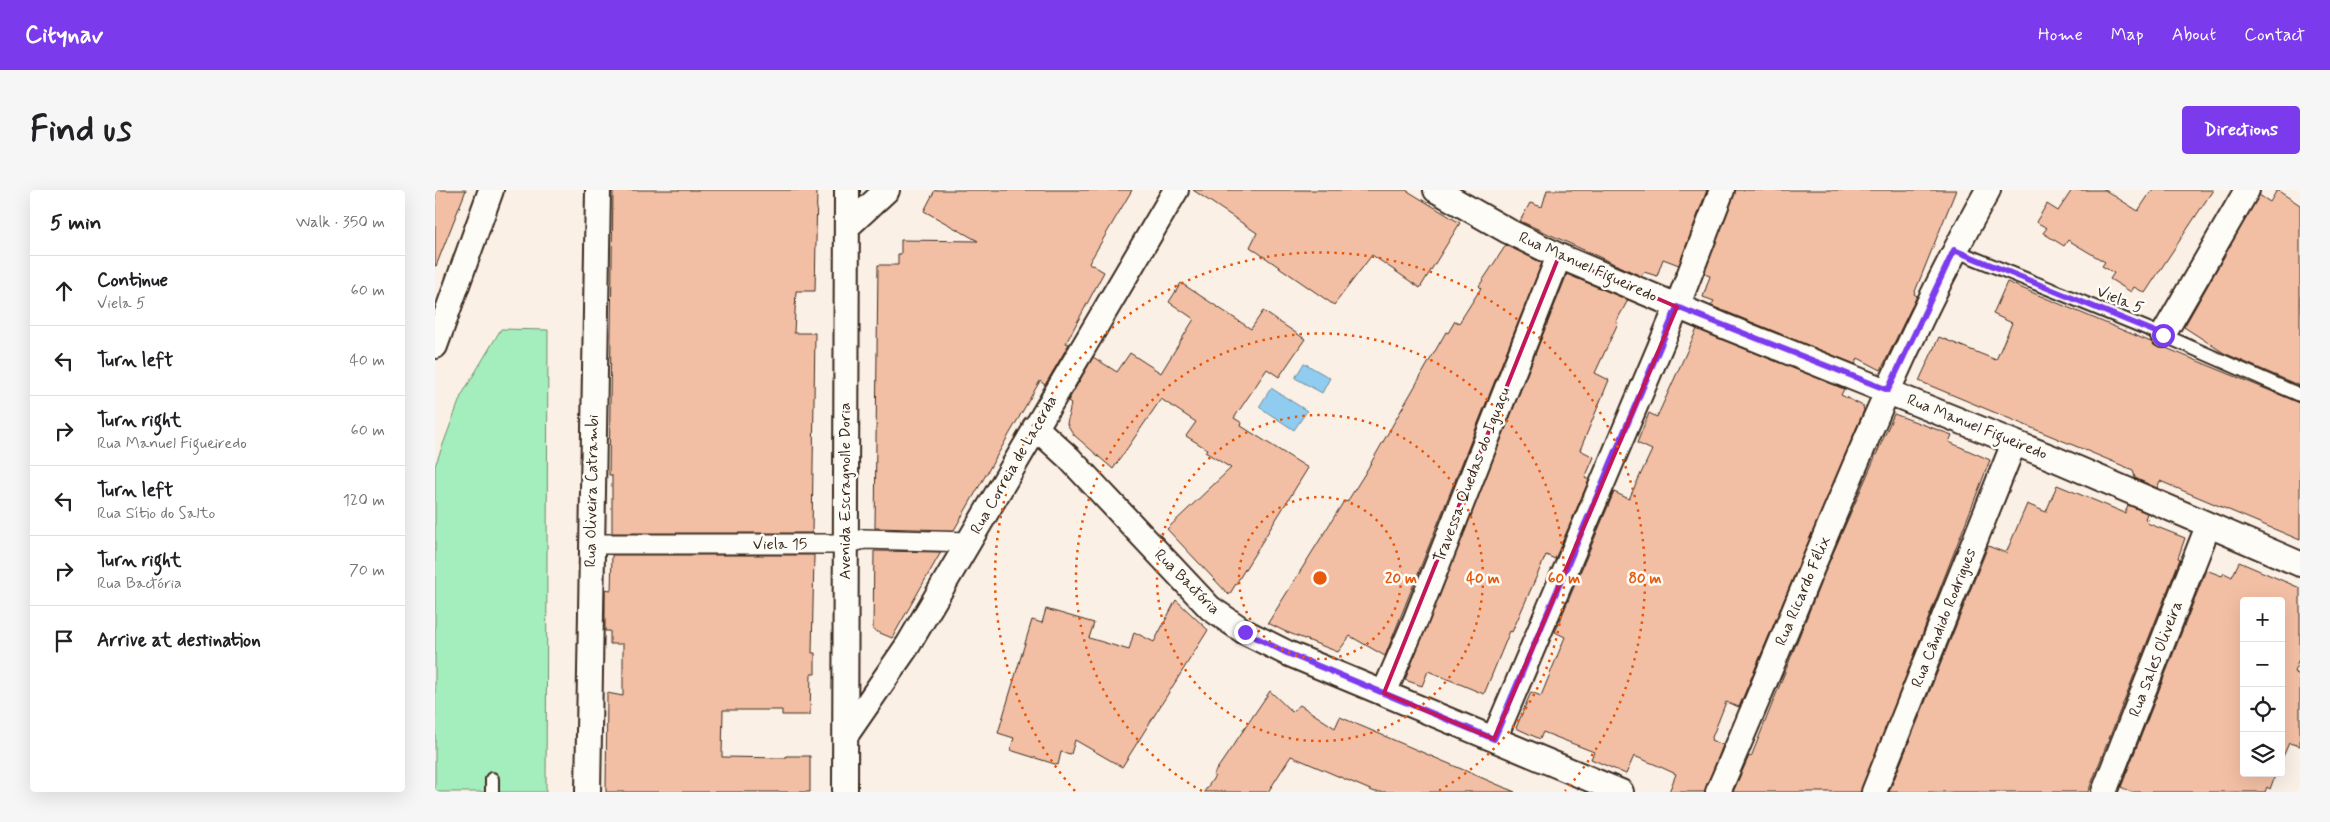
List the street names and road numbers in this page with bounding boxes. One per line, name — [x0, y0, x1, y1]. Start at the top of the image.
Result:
street label: Rua Manuel Figueiredo — [1515, 227, 1661, 308]
street label: Viela 5 — [2094, 281, 2146, 319]
street label: Travessa Quedas do Iguaçu — [1429, 384, 1515, 566]
street label: Rua Manuel Figueiredo — [1903, 389, 2050, 466]
street label: Rua Correia de Lacerda — [966, 392, 1062, 538]
street label: Avenida Escragnolle Doria — [835, 402, 856, 580]
street label: Rua Oliveira Catrambi — [580, 414, 604, 568]
street label: Rua Ricardo Félix — [1770, 533, 1836, 649]
street label: Viela 15 — [753, 534, 807, 555]
street label: Rua Bactória — [1150, 545, 1225, 620]
street label: Rua Cândido Rodrigues — [1906, 545, 1982, 691]
street label: Rua Sales Oliveira — [2124, 598, 2188, 720]

